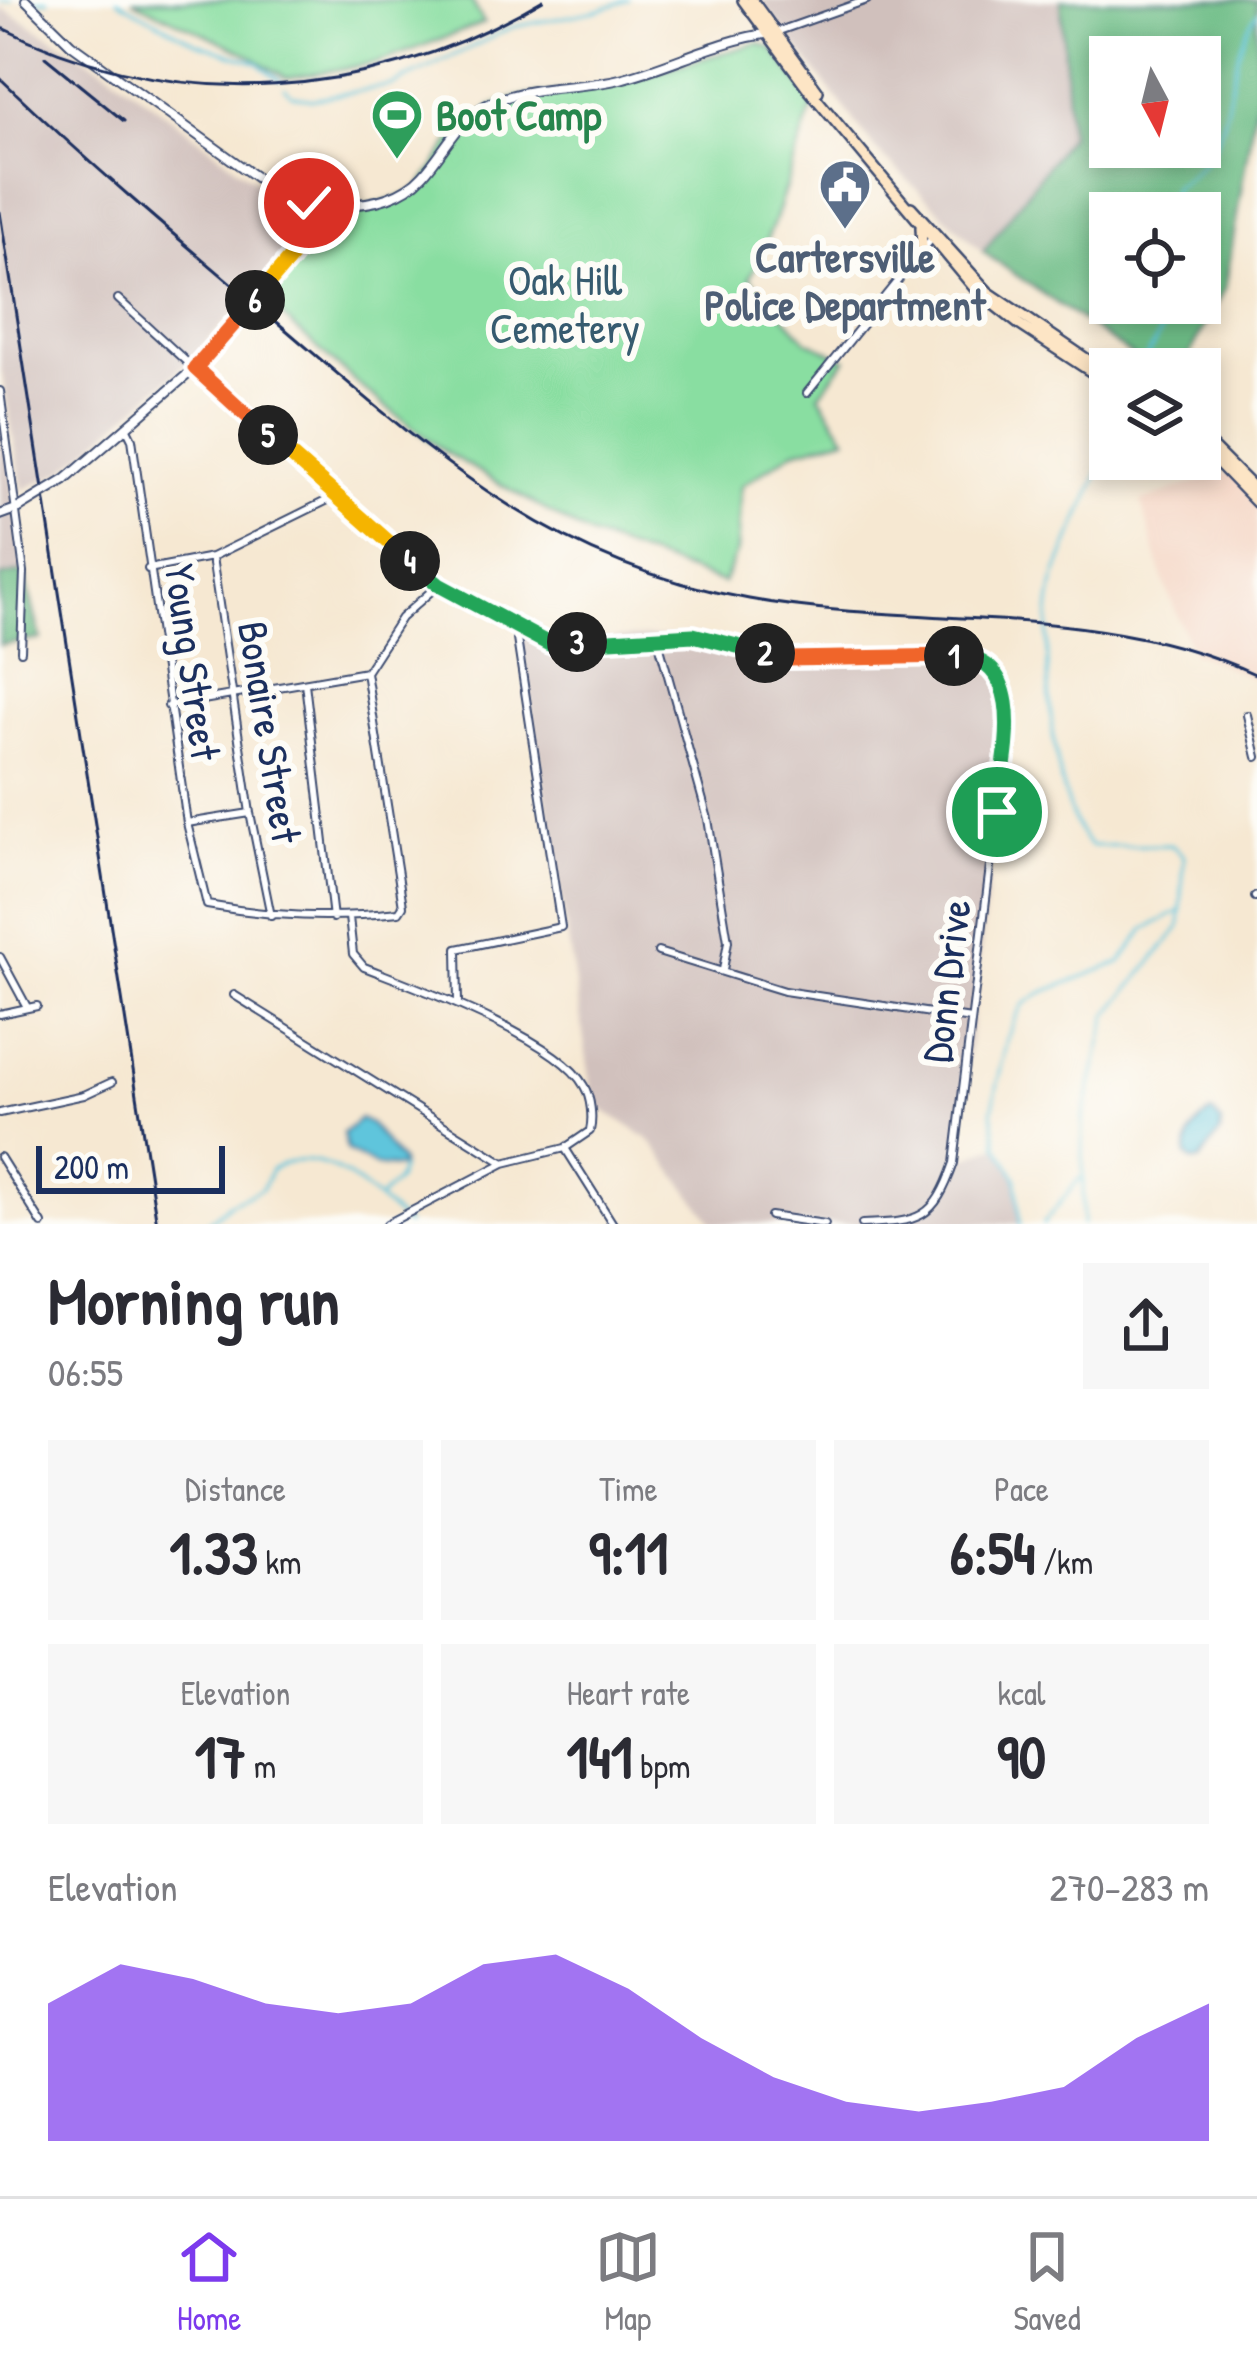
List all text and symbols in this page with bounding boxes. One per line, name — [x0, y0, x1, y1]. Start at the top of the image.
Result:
north arrow — [1089, 36, 1221, 168]
map controls — [1089, 36, 1221, 480]
place label: Boot Camp — [436, 86, 602, 144]
sports icon: Boot Camp — [369, 87, 425, 161]
pin — [258, 152, 360, 254]
public building icon: Cartersville Police Department — [817, 157, 873, 231]
icon: check — [276, 170, 342, 236]
button: locate — [1089, 192, 1221, 324]
place label: Cartersville Police Department — [705, 228, 987, 334]
park label: Oak Hill Cemetery — [490, 251, 640, 356]
pin: 6 — [225, 270, 285, 330]
text: 6 — [248, 278, 262, 322]
button: layers — [1089, 348, 1221, 480]
pin: 5 — [238, 405, 298, 465]
text: 5 — [261, 413, 275, 457]
pin: 4 — [380, 531, 440, 591]
text: 4 — [404, 539, 416, 583]
street label: Young Street — [152, 560, 236, 764]
pin: 3 — [547, 612, 607, 672]
street label: Bonaire Street — [225, 617, 316, 847]
text: 3 — [570, 620, 584, 664]
pin: 2 — [735, 623, 795, 683]
pin: 1 — [924, 626, 984, 686]
text: 2 — [757, 631, 773, 675]
text: 1 — [948, 634, 960, 678]
pin — [946, 761, 1048, 863]
icon: arrive — [964, 779, 1030, 845]
street label: Donn Drive — [907, 896, 984, 1066]
scale bar — [36, 1140, 225, 1193]
text: 200 m — [54, 1145, 129, 1189]
text: Morning run — [48, 1255, 340, 1345]
button: share — [1083, 1263, 1209, 1389]
text: 06:55 — [48, 1345, 123, 1398]
text: Distance — [185, 1467, 286, 1511]
text: Time — [599, 1467, 658, 1511]
text: Pace — [994, 1467, 1049, 1511]
text: 1.33 — [169, 1511, 258, 1593]
text: 9:11 — [589, 1511, 668, 1593]
text: 6:54 — [950, 1511, 1036, 1593]
text: km — [258, 1540, 302, 1584]
text: /km — [1036, 1540, 1093, 1584]
text: Elevation — [181, 1671, 290, 1715]
text: Heart rate — [567, 1671, 690, 1715]
text: kcal — [997, 1671, 1046, 1715]
text: 17 — [195, 1715, 246, 1797]
text: 141 — [567, 1715, 633, 1797]
text: 90 — [997, 1715, 1046, 1797]
text: m — [246, 1744, 276, 1788]
text: bpm — [633, 1744, 690, 1788]
text: Elevation — [48, 1860, 178, 1913]
text: 270–283 m — [1049, 1860, 1209, 1913]
tab: Home — [176, 2224, 242, 2340]
tab: Map — [595, 2224, 661, 2340]
tab: Saved — [1013, 2224, 1081, 2340]

